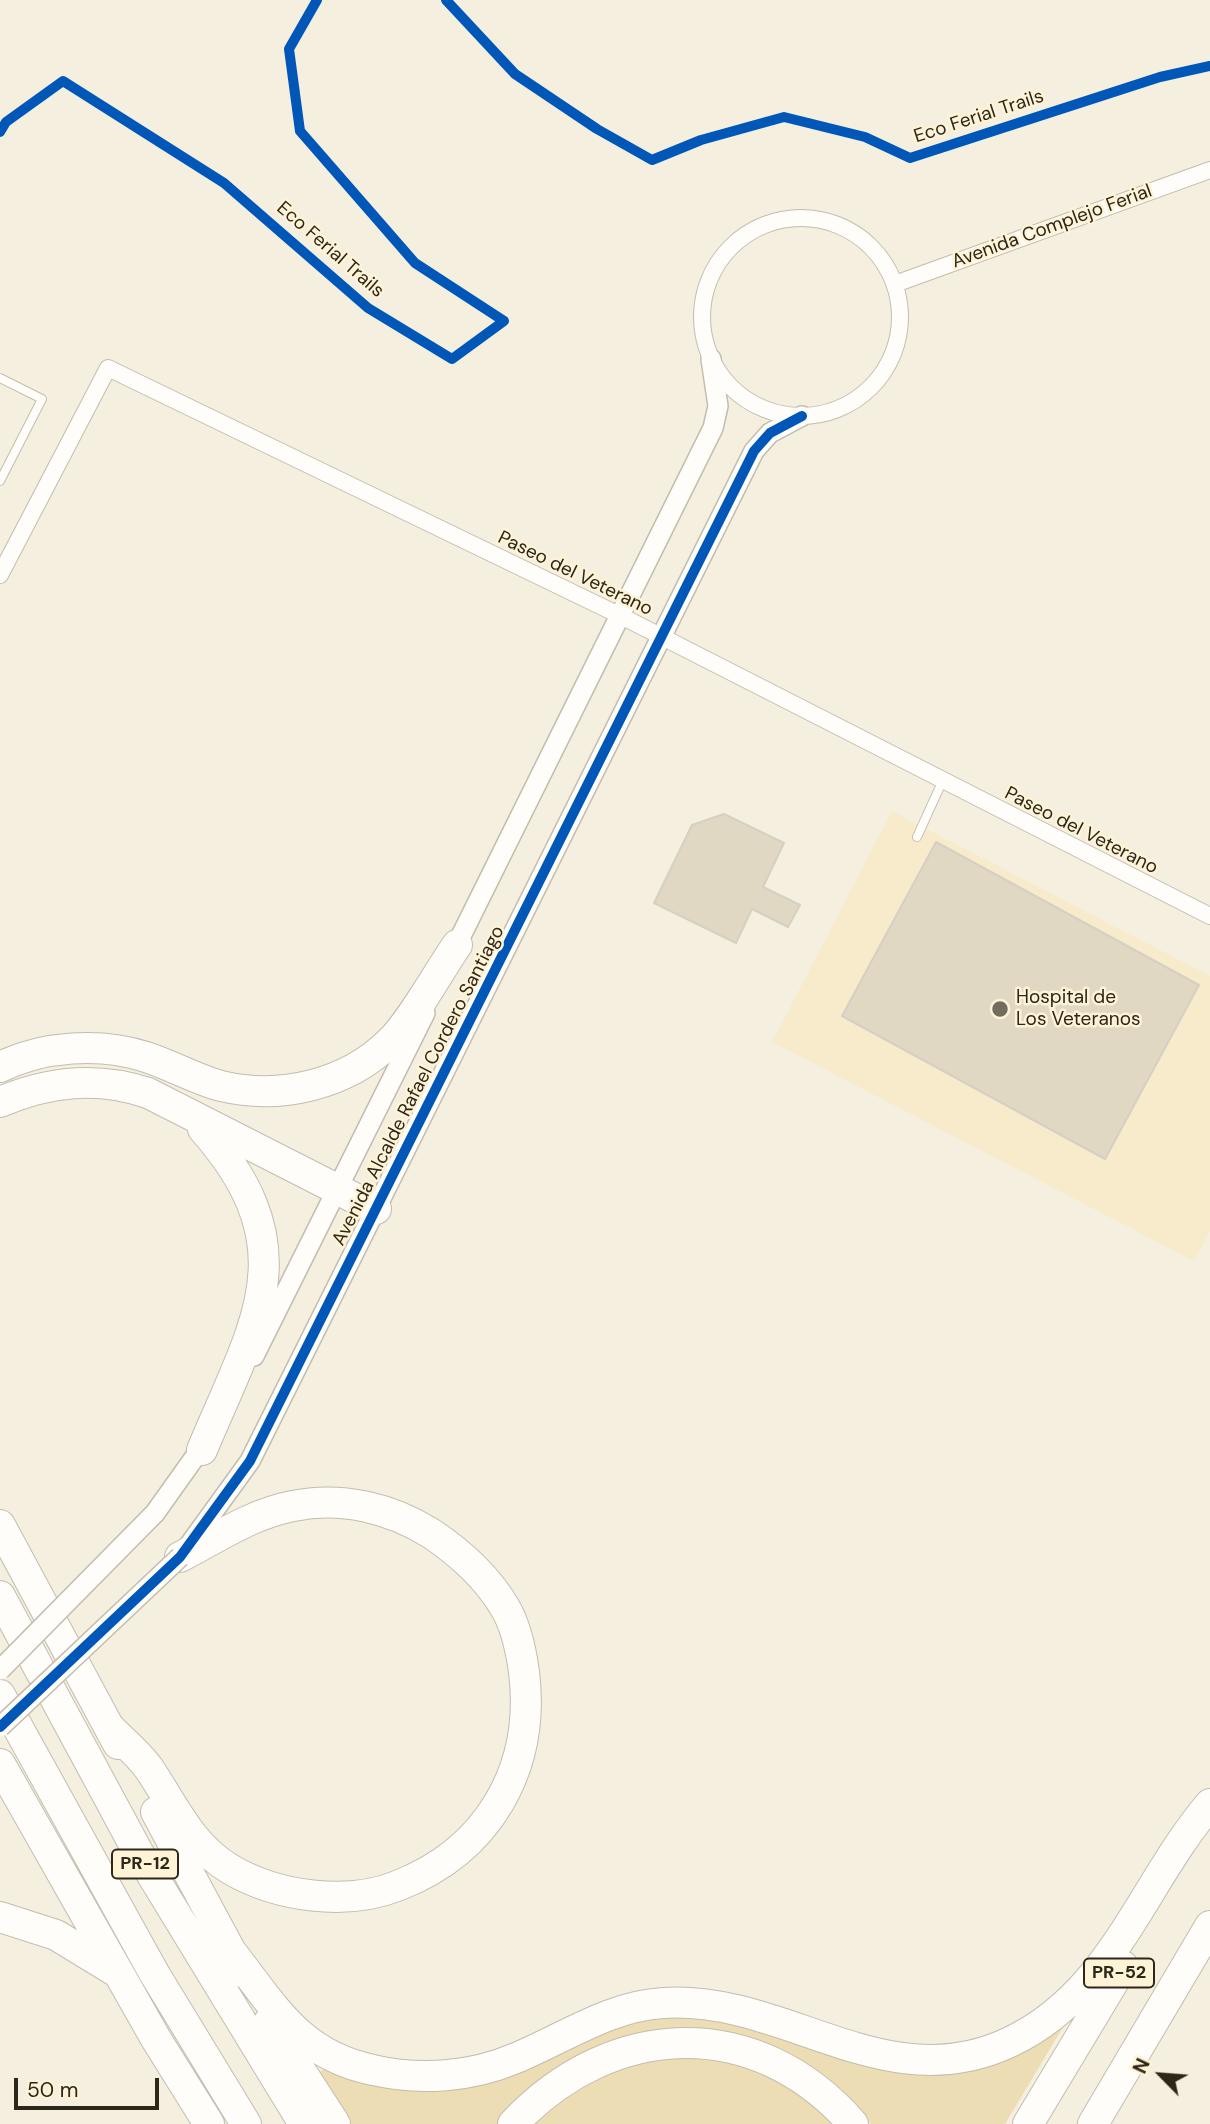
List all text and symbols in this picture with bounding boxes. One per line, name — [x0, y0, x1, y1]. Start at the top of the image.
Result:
street label: Eco Ferial Trails — [911, 85, 1047, 149]
street label: Avenida Complejo Ferial — [949, 180, 1155, 274]
street label: Eco Ferial Trails — [272, 197, 388, 303]
street label: Paseo del Veterano — [494, 527, 656, 621]
street label: Paseo del Veterano — [1001, 782, 1161, 880]
street label: Avenida Alcalde Rafael Cordero Santiago — [328, 922, 510, 1250]
place label: Hospital de Los Veteranos — [1016, 987, 1140, 1031]
marker: Hospital de Los Veteranos — [990, 999, 1010, 1019]
road number: PR-12 — [112, 1850, 178, 1878]
road number: PR-52 — [1084, 1958, 1154, 1987]
north arrow — [1126, 2040, 1196, 2110]
text: N — [1127, 2054, 1156, 2077]
scale bar — [18, 2064, 163, 2108]
text: 50 m — [27, 2076, 78, 2104]

